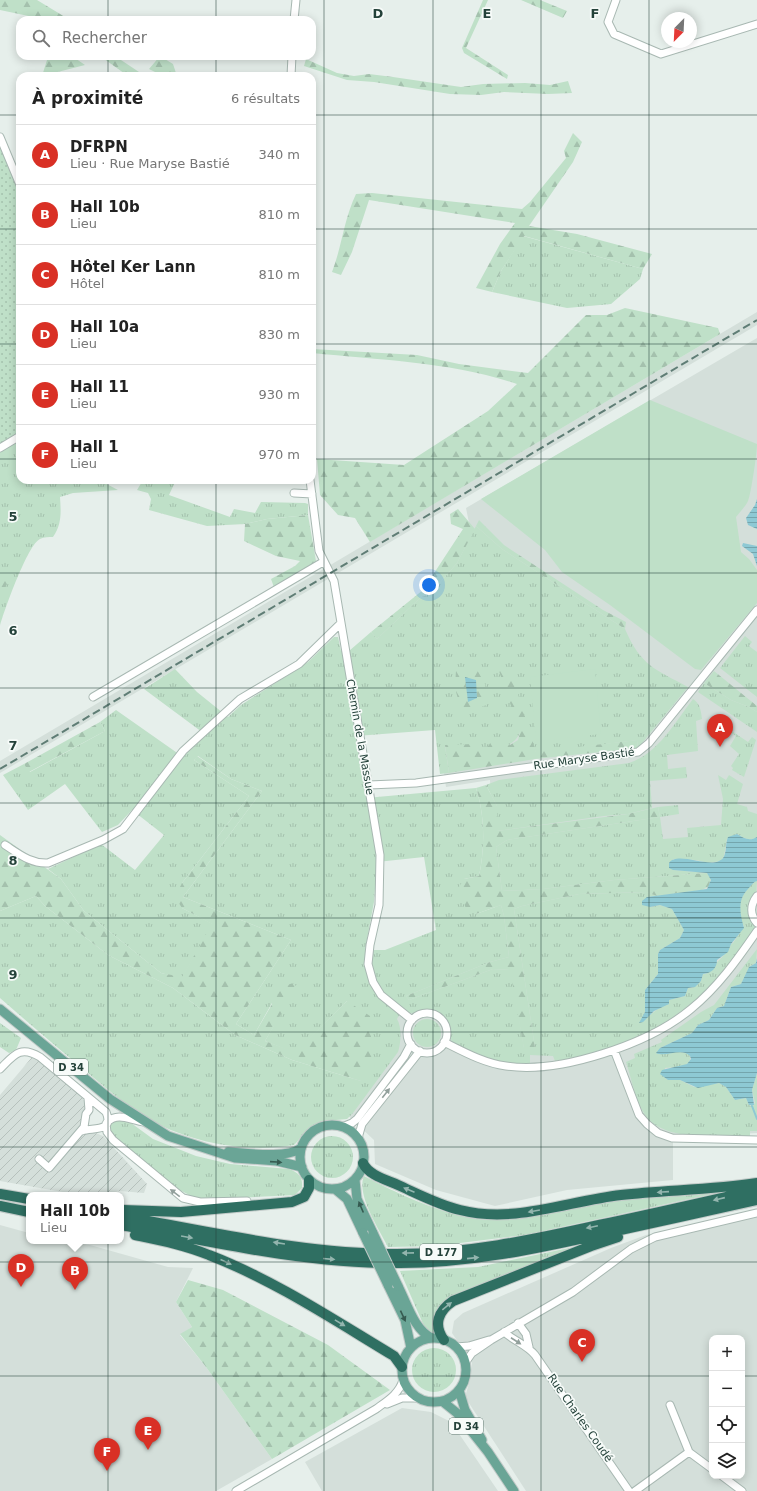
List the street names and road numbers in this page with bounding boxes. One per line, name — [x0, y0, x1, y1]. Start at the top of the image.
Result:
street label: Chemin de la Massue — [343, 678, 377, 796]
street label: Rue Maryse Bastié — [533, 745, 636, 773]
road number: D 34 — [54, 1059, 88, 1075]
road number: D 177 — [420, 1244, 462, 1260]
street label: Rue Charles Coudé — [545, 1371, 615, 1465]
road number: D 34 — [449, 1418, 483, 1434]

